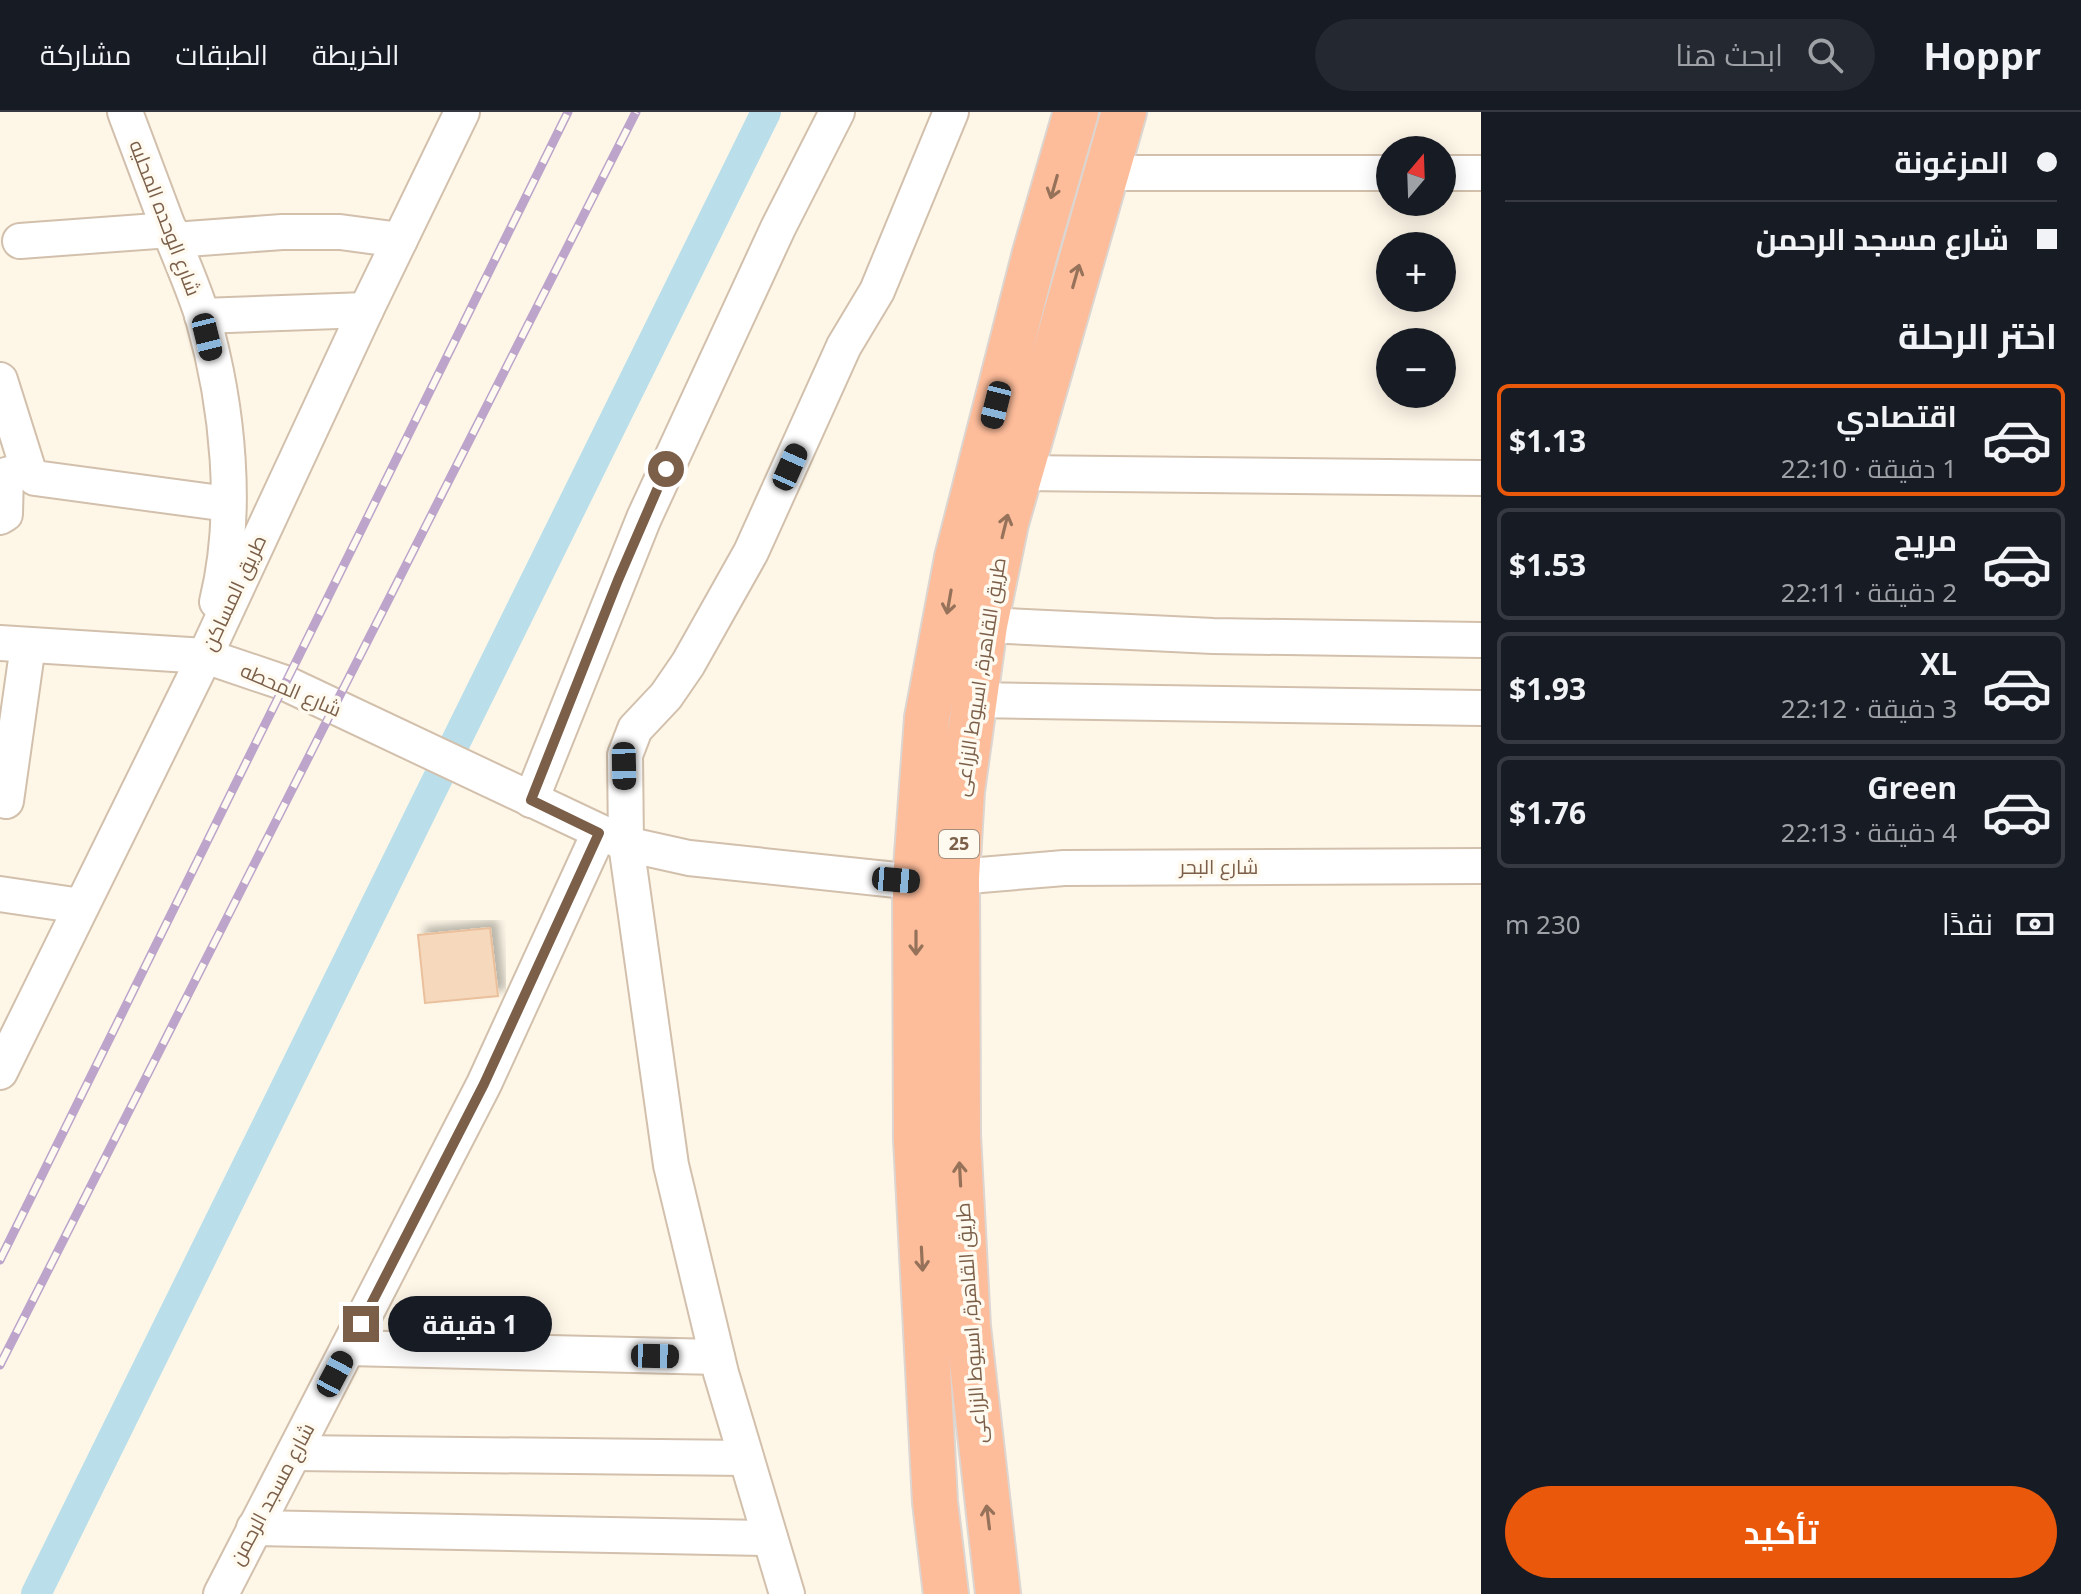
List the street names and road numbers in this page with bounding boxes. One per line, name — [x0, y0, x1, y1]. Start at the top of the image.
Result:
street label: شارع الوحده المحليه — [122, 136, 208, 300]
street label: طريق المساكن — [195, 530, 272, 655]
street label: طريق القاهرة, اسيوط الزراعى — [947, 556, 1012, 798]
street label: شارع المحطه — [236, 656, 346, 724]
road number: 25 — [939, 830, 979, 858]
street label: شارع البحر — [1179, 853, 1258, 881]
street label: طريق القاهرة, اسيوط الزراعى — [949, 1202, 992, 1444]
street label: شارع مسجد الرحمن — [223, 1418, 321, 1570]

